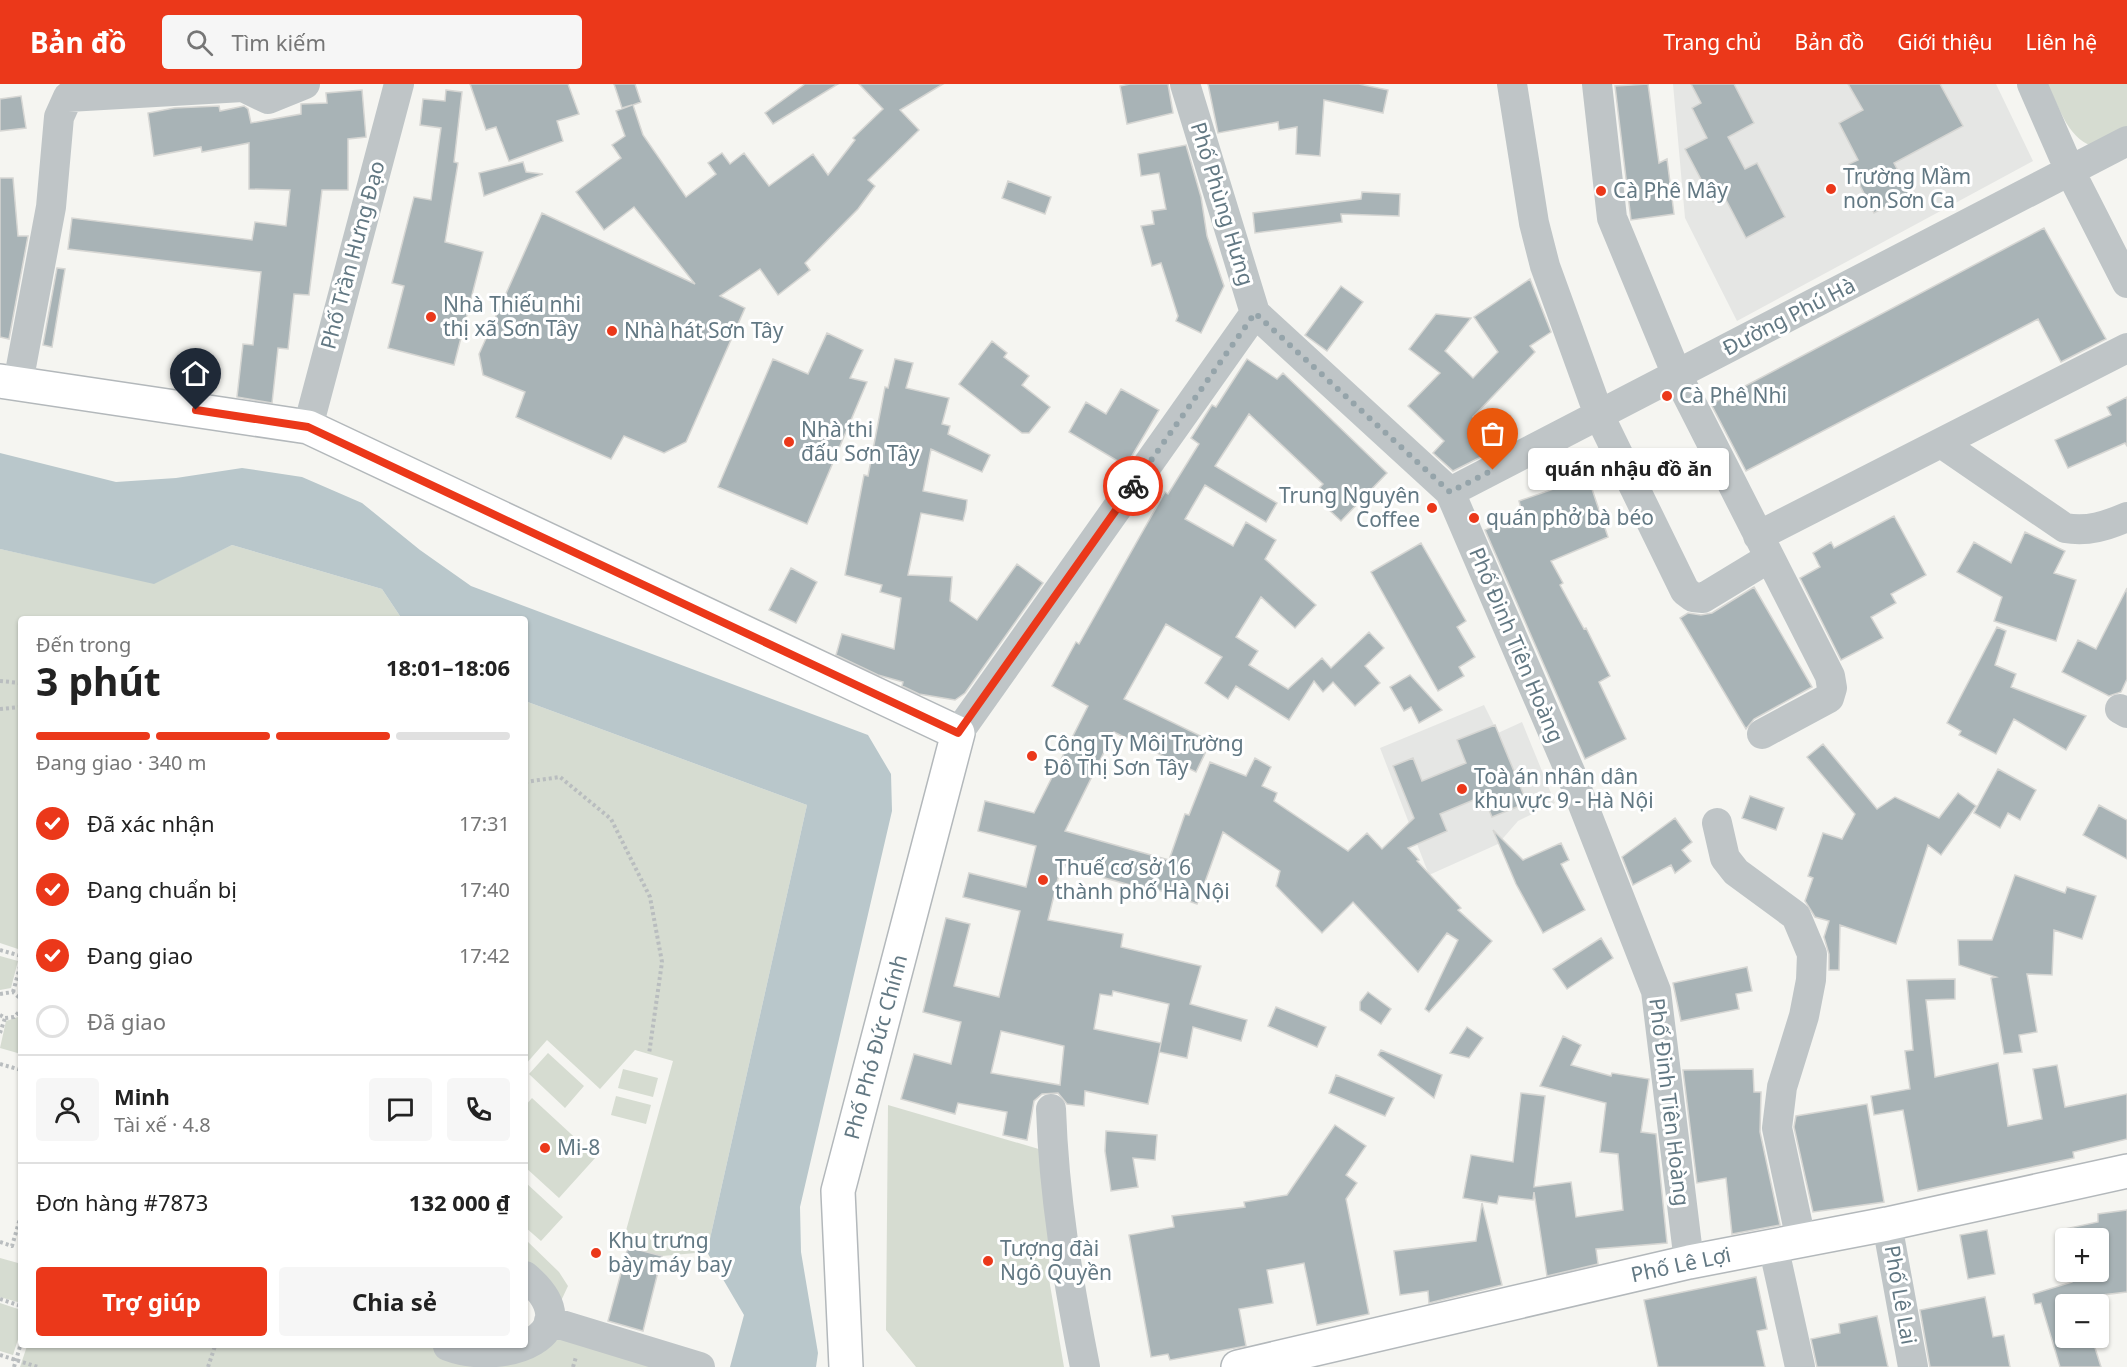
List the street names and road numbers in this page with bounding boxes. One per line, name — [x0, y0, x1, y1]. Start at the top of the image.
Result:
street label: Phố Phùng Hưng — [1185, 119, 1261, 289]
street label: Phố Trần Hưng Đạo — [313, 157, 391, 352]
street label: Đường Phú Hà — [1717, 271, 1860, 362]
street label: Phố Đinh Tiên Hoàng — [1463, 543, 1571, 746]
street label: Phố Phó Đức Chính — [837, 951, 913, 1142]
street label: Phố Đinh Tiên Hoàng — [1643, 996, 1697, 1207]
street label: Phố Lê Lợi — [1628, 1240, 1733, 1288]
street label: Phố Lê Lai — [1878, 1243, 1923, 1347]

